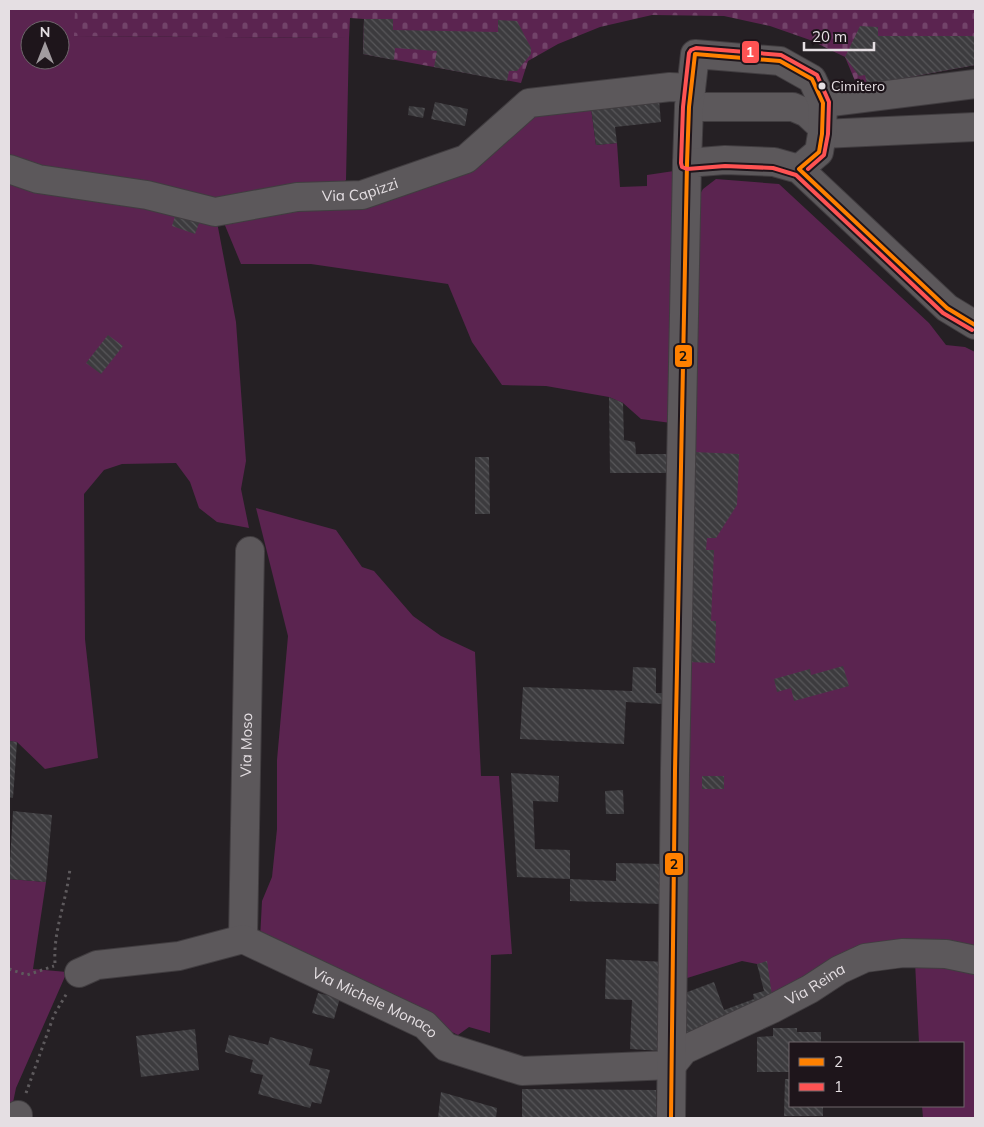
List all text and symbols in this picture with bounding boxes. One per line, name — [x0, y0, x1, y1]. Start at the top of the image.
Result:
north arrow — [20, 20, 70, 70]
scale bar — [804, 20, 874, 52]
text: N — [40, 23, 50, 41]
text: 20 m — [812, 27, 847, 46]
line badge: 1 — [741, 40, 760, 64]
text: 1 — [746, 43, 754, 61]
place label: Cimitero — [831, 77, 885, 95]
marker: Cimitero — [817, 81, 827, 91]
street label: Via Capizzi — [321, 173, 400, 205]
line badge: 2 — [674, 344, 693, 368]
text: 2 — [679, 347, 687, 365]
street label: Via Moso — [236, 713, 256, 777]
line badge: 2 — [664, 852, 684, 876]
text: 2 — [670, 855, 678, 873]
street label: Via Reina — [782, 959, 848, 1009]
street label: Via Michele Monaco — [309, 963, 442, 1042]
legend — [789, 1042, 964, 1107]
text: 2 — [834, 1052, 843, 1071]
text: 1 — [834, 1077, 843, 1096]

